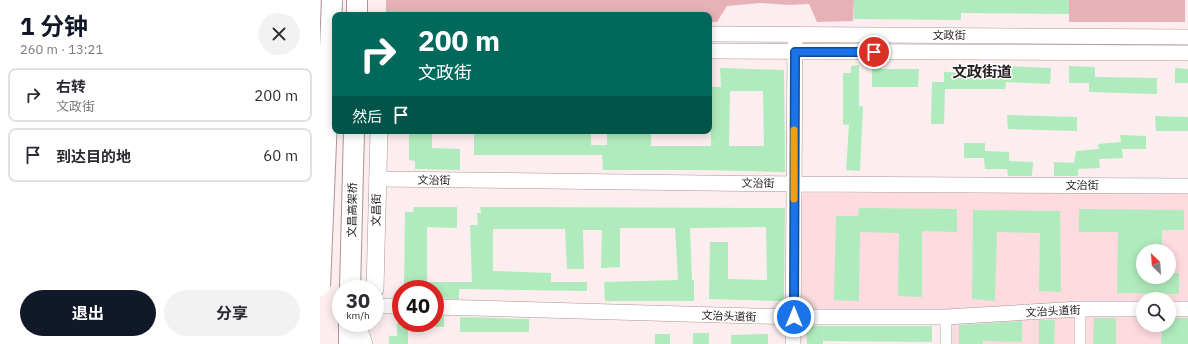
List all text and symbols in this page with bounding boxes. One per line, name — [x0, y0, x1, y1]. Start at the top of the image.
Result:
text: 1 分钟 — [20, 10, 88, 42]
button: close — [258, 13, 300, 55]
text: 200 m — [418, 22, 500, 59]
icon: right — [352, 28, 404, 80]
street label: 文政街 — [933, 28, 966, 42]
pin — [857, 35, 891, 69]
text: 260 m · 13:21 — [20, 41, 103, 58]
icon: arrive — [863, 41, 885, 63]
text: 文政街 — [418, 61, 472, 84]
district label: 文政街道 — [952, 62, 1012, 81]
text: 右转 — [56, 77, 86, 96]
icon: right — [22, 84, 44, 106]
text: 200 m — [254, 86, 298, 105]
text: 文政街 — [56, 98, 95, 115]
icon: arrive — [390, 104, 412, 126]
text: 然后 — [352, 107, 382, 126]
icon: arrive — [22, 144, 44, 166]
text: 60 m — [263, 146, 298, 165]
text: 到达目的地 — [56, 147, 131, 166]
street label: 文治街 — [417, 173, 451, 187]
street label: 文治街 — [741, 176, 775, 190]
street label: 文治街 — [1066, 178, 1099, 192]
street label: 文昌高架桥 — [345, 182, 359, 238]
street label: 文昌街 — [369, 193, 383, 227]
north arrow — [1136, 244, 1176, 284]
map controls — [1136, 244, 1176, 332]
speed limit sign: 40 — [392, 280, 444, 332]
text: 30 — [346, 287, 370, 314]
button: 退出 — [20, 290, 156, 336]
button: 分享 — [164, 290, 300, 336]
button: search — [1136, 292, 1176, 332]
position arrow — [773, 296, 815, 338]
street label: 文治头道街 — [1025, 303, 1081, 319]
street label: 文治头道街 — [701, 308, 757, 324]
text: km/h — [346, 309, 370, 322]

